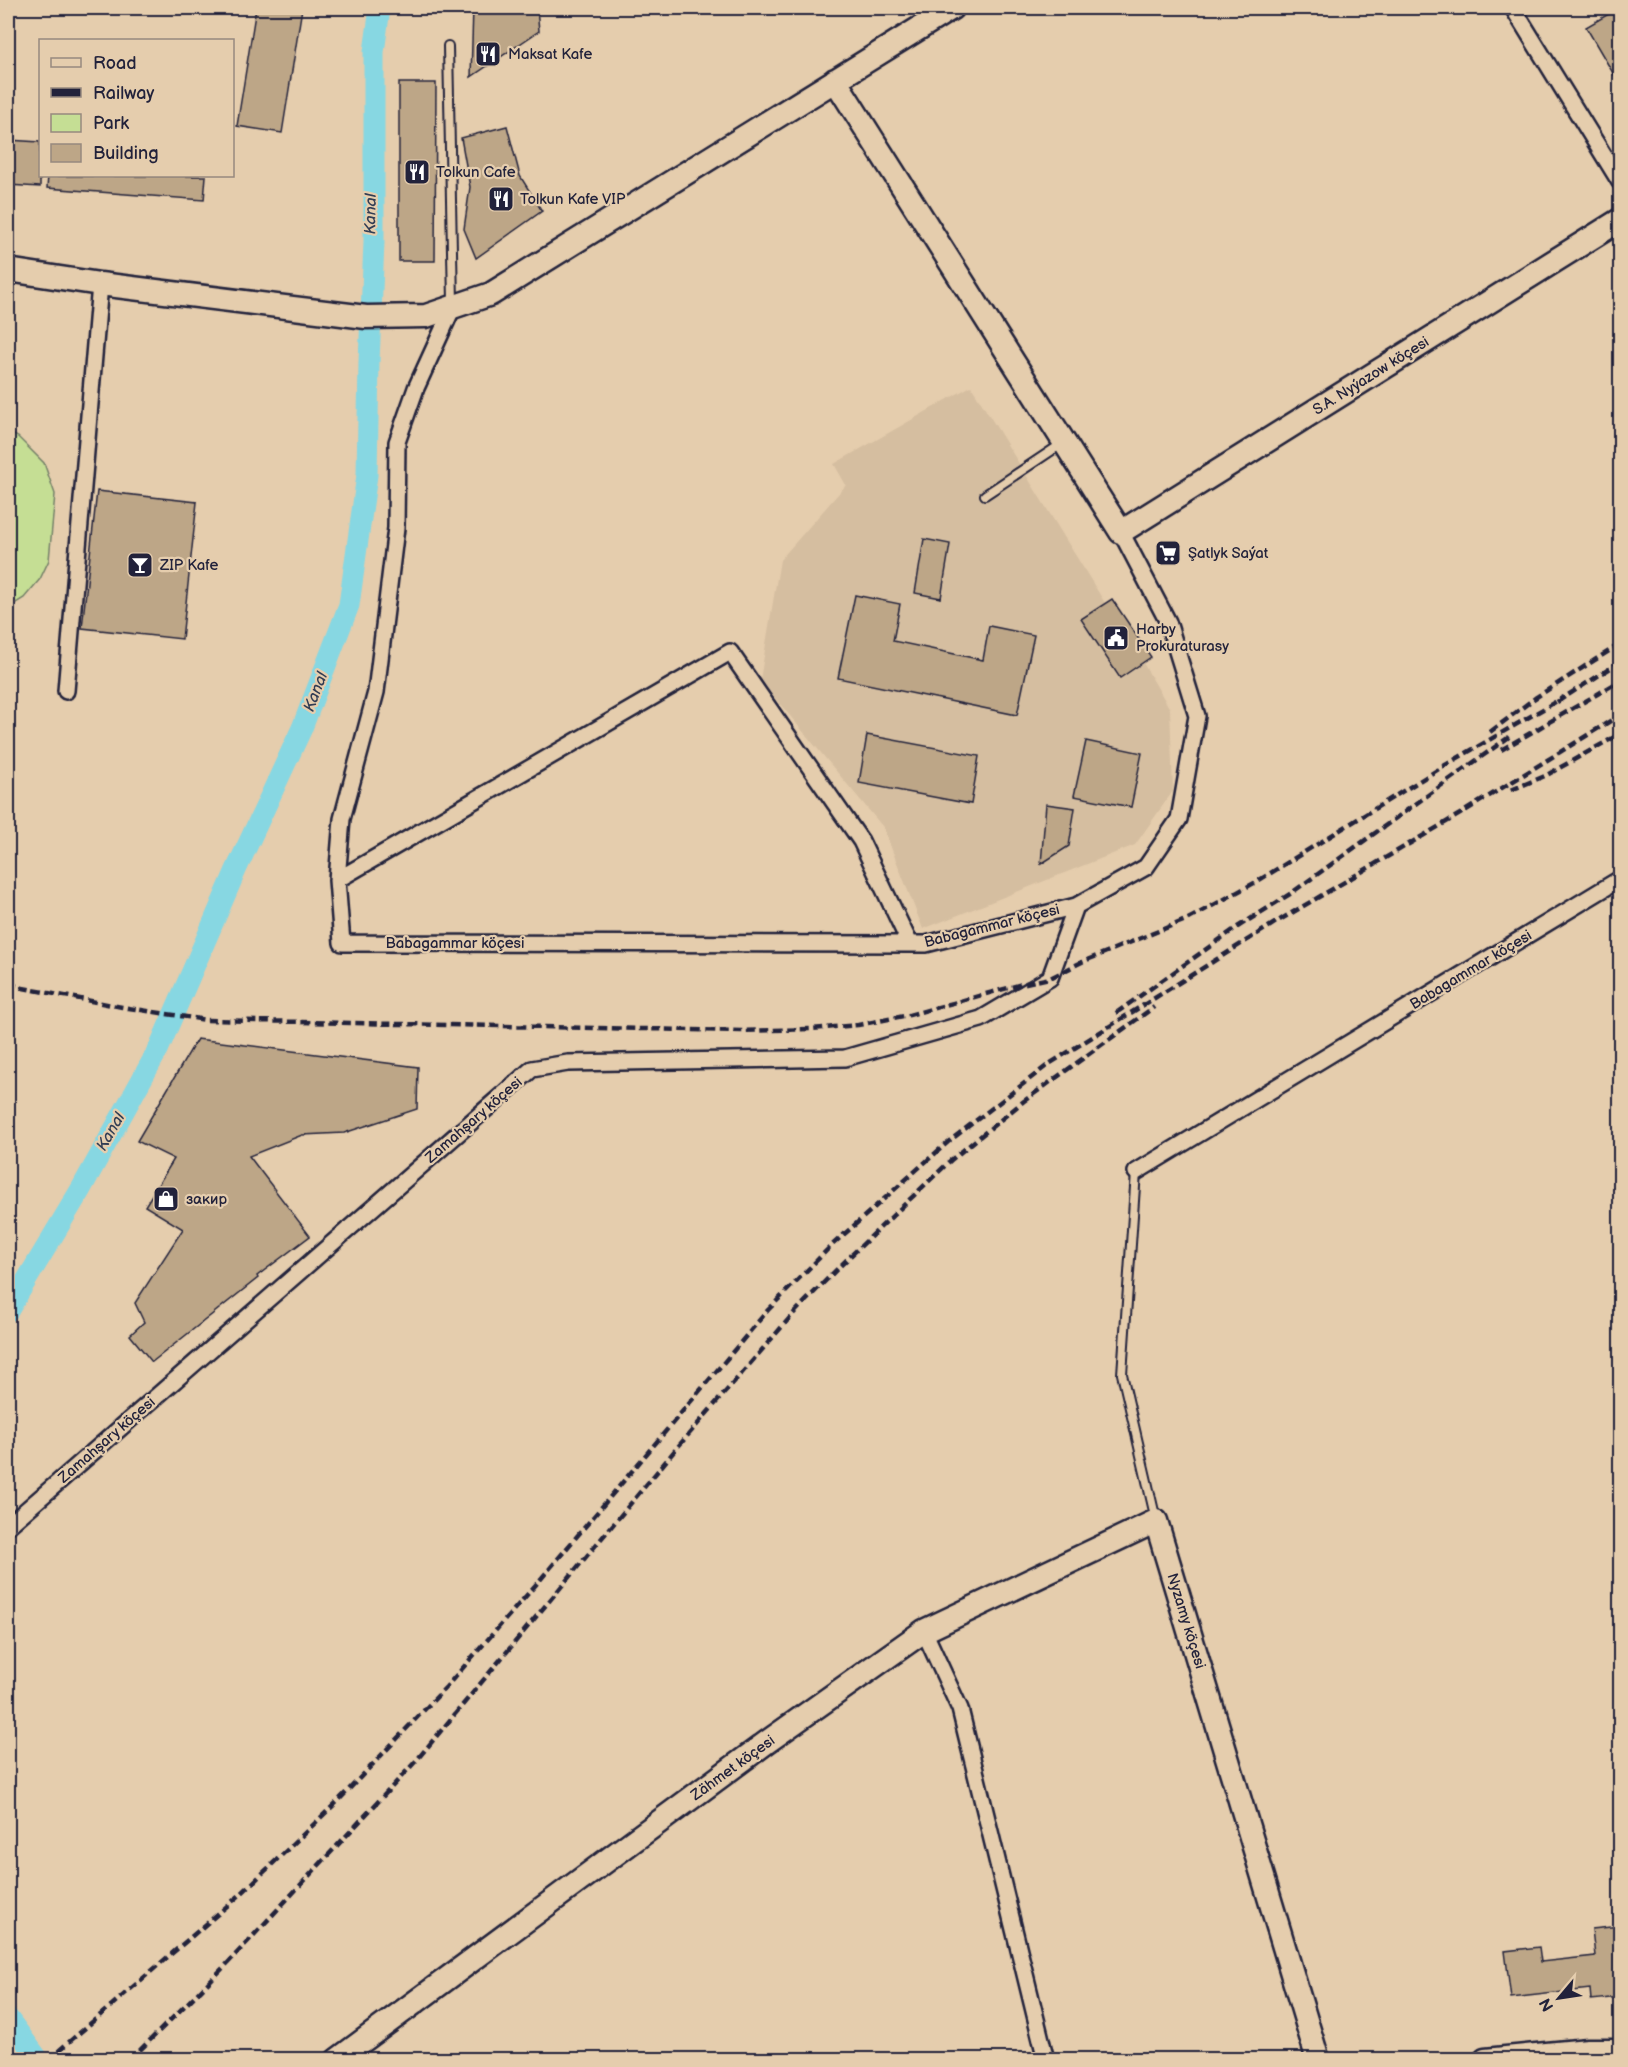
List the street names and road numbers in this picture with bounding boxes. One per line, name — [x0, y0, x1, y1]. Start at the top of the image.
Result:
street label: S.A. Nyýazow köçesi — [1309, 333, 1433, 419]
street label: Babagammar köçesi — [922, 900, 1062, 952]
street label: Babagammar köçesi — [1407, 926, 1535, 1014]
street label: Babagammar köçesi — [386, 934, 525, 953]
street label: Zamahşary köçesi — [421, 1073, 526, 1168]
street label: Zamahşary köçesi — [54, 1393, 159, 1488]
street label: Nyzamy köçesi — [1162, 1571, 1210, 1671]
street label: Zähmet köçesi — [686, 1731, 779, 1805]

